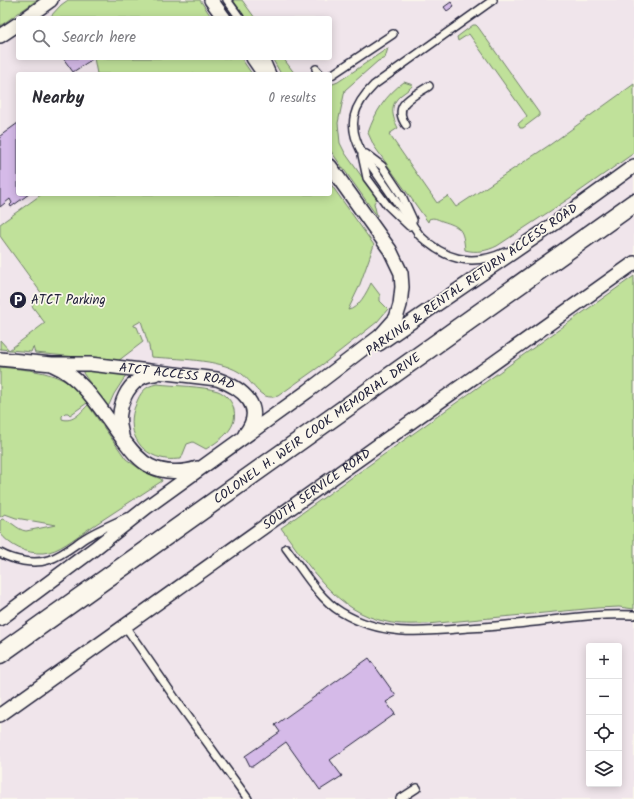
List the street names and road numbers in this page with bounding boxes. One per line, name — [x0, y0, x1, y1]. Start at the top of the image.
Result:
street label: PARKING & RENTAL RETURN ACCESS ROAD — [361, 198, 583, 362]
street label: COLONEL H. WEIR COOK MEMORIAL DRIVE — [209, 347, 425, 510]
street label: ATCT ACCESS ROAD — [118, 357, 239, 396]
street label: SOUTH SERVICE ROAD — [258, 443, 375, 535]

